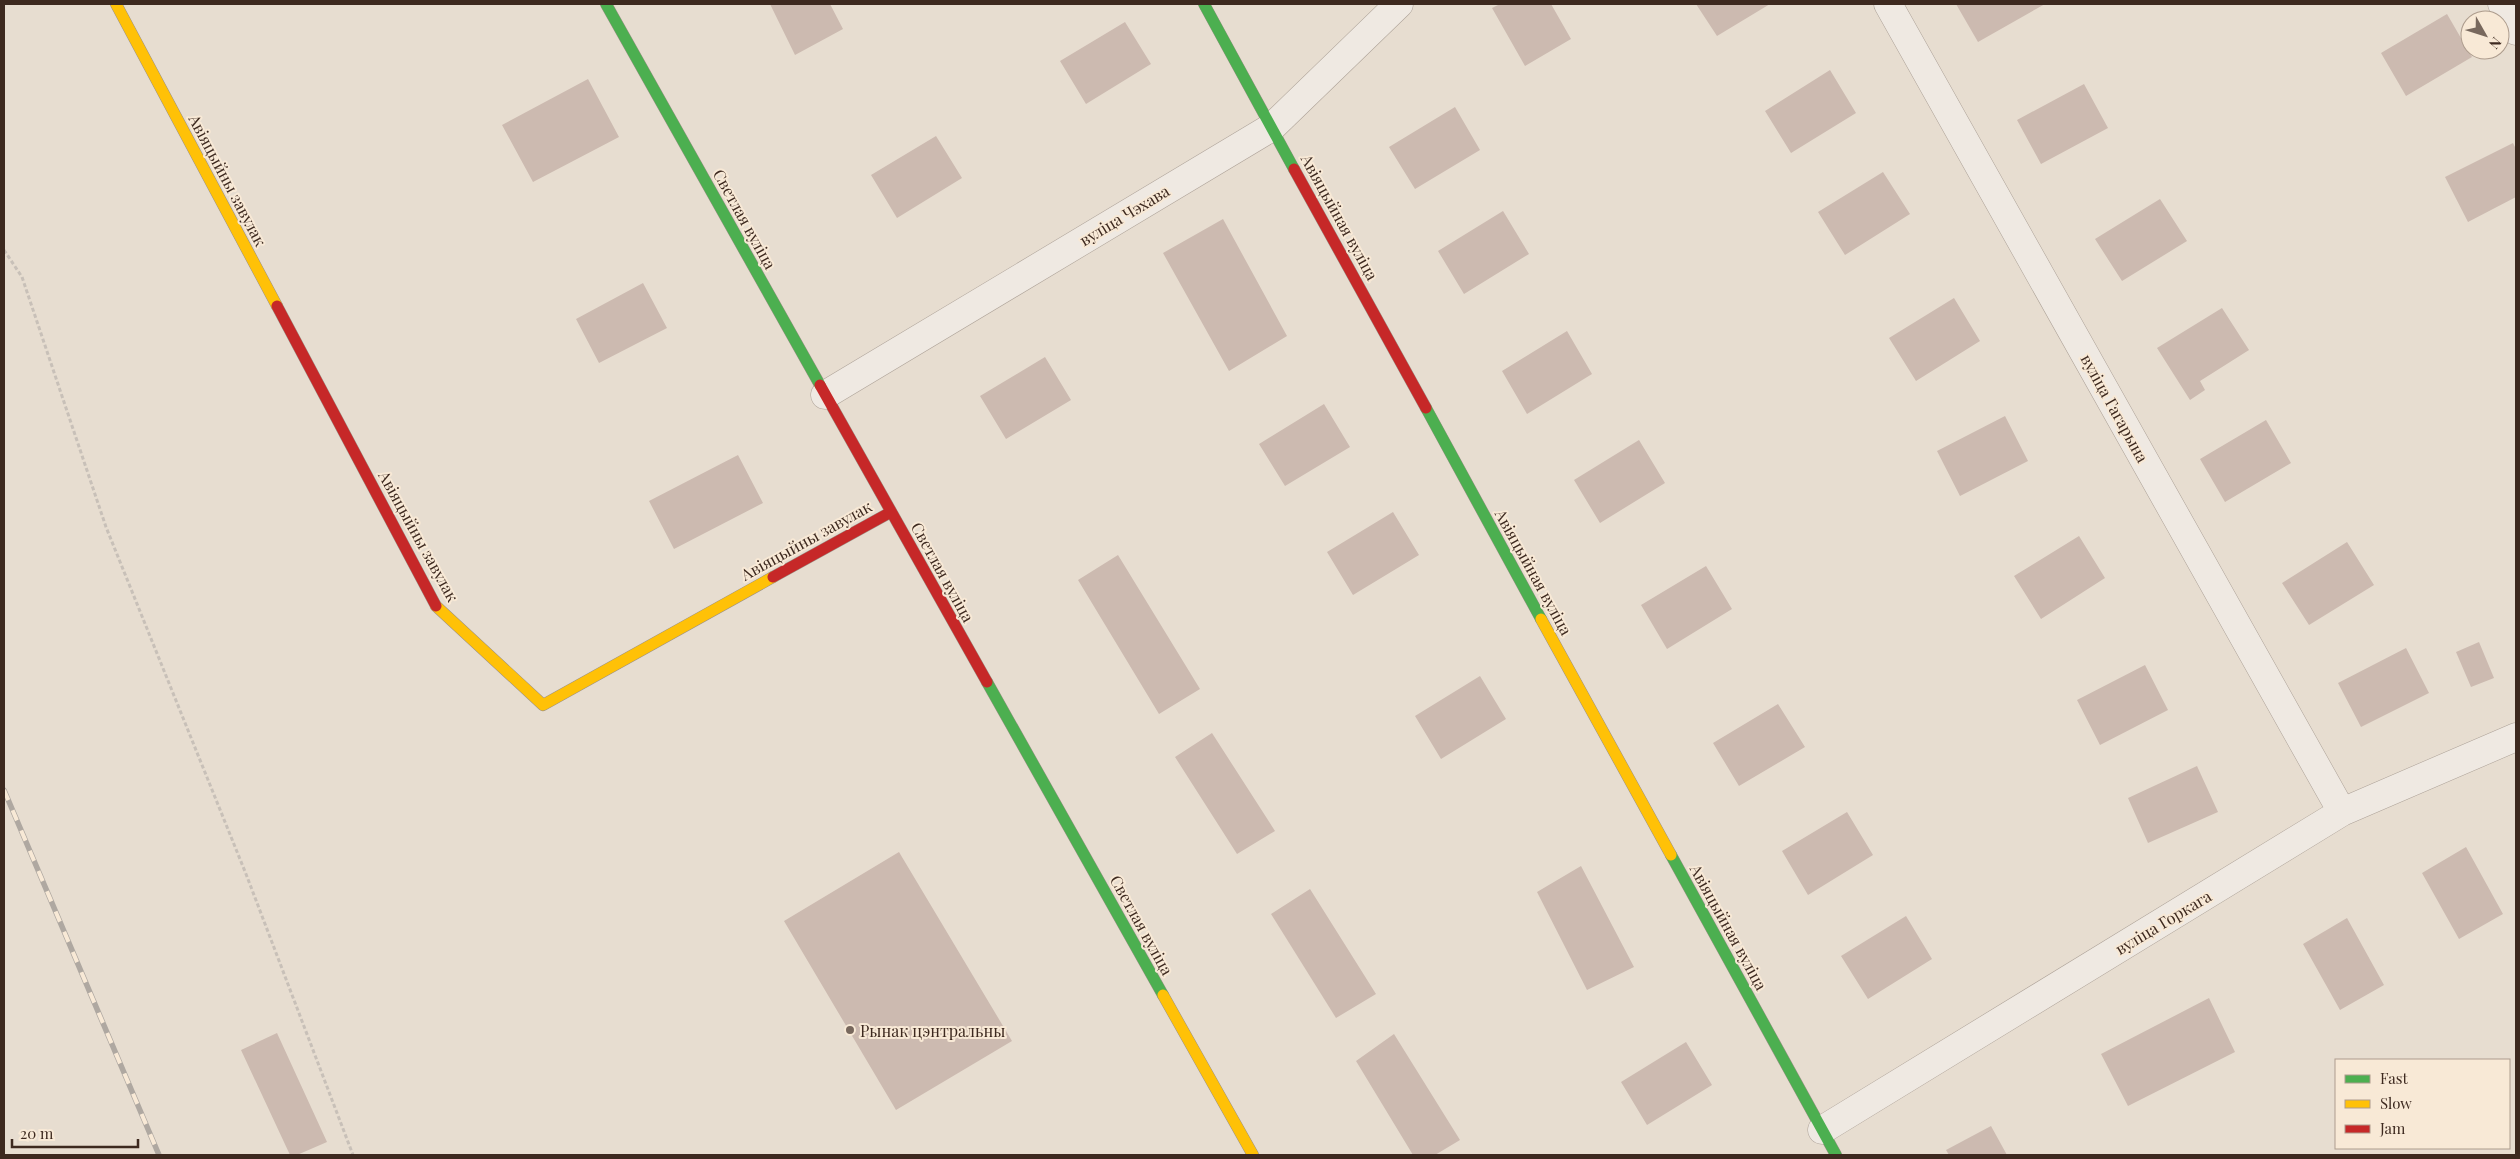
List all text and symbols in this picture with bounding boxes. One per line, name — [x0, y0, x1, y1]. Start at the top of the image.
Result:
north arrow — [2460, 10, 2510, 60]
text: N — [2485, 34, 2506, 53]
street label: Авіяцыйны завулак — [184, 110, 272, 250]
street label: Авіяцыйная вуліца — [1296, 149, 1383, 284]
street label: Светлая вуліца — [709, 165, 781, 273]
street label: вуліца Чэхава — [1075, 180, 1173, 250]
street label: вуліца Гагарына — [2076, 350, 2154, 466]
street label: Авіяцыйны завулак — [374, 466, 464, 605]
street label: Авіяцыйны завулак — [736, 495, 875, 585]
street label: Авіяцыйная вуліца — [1490, 504, 1577, 639]
street label: Светлая вуліца — [907, 518, 979, 626]
street label: Авіяцыйная вуліца — [1685, 859, 1772, 994]
street label: Светлая вуліца — [1106, 871, 1178, 979]
street label: вуліца Горкага — [2111, 885, 2215, 959]
place label: Рынак цэнтральны — [860, 1020, 1005, 1041]
marker: Рынак цэнтральны — [844, 1024, 856, 1036]
legend — [2335, 1059, 2510, 1149]
text: Fast — [2380, 1068, 2409, 1088]
text: Slow — [2380, 1093, 2412, 1113]
scale bar — [12, 1116, 139, 1148]
text: Jam — [2379, 1118, 2406, 1138]
text: 20 m — [20, 1123, 54, 1143]

